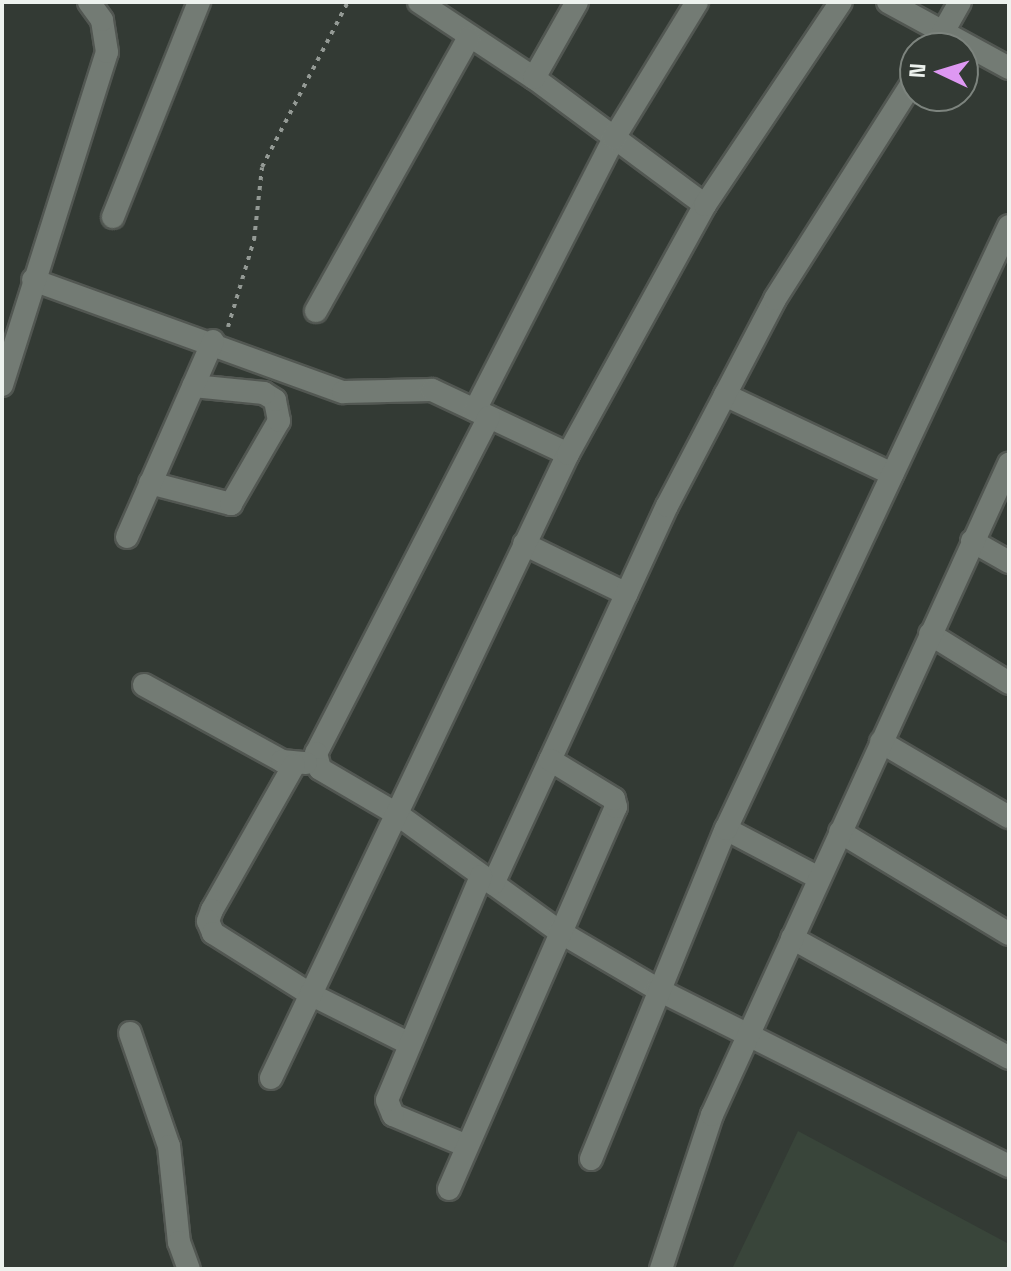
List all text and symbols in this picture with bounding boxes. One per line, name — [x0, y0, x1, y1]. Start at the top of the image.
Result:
north arrow — [899, 32, 979, 112]
text: N — [903, 62, 932, 79]

